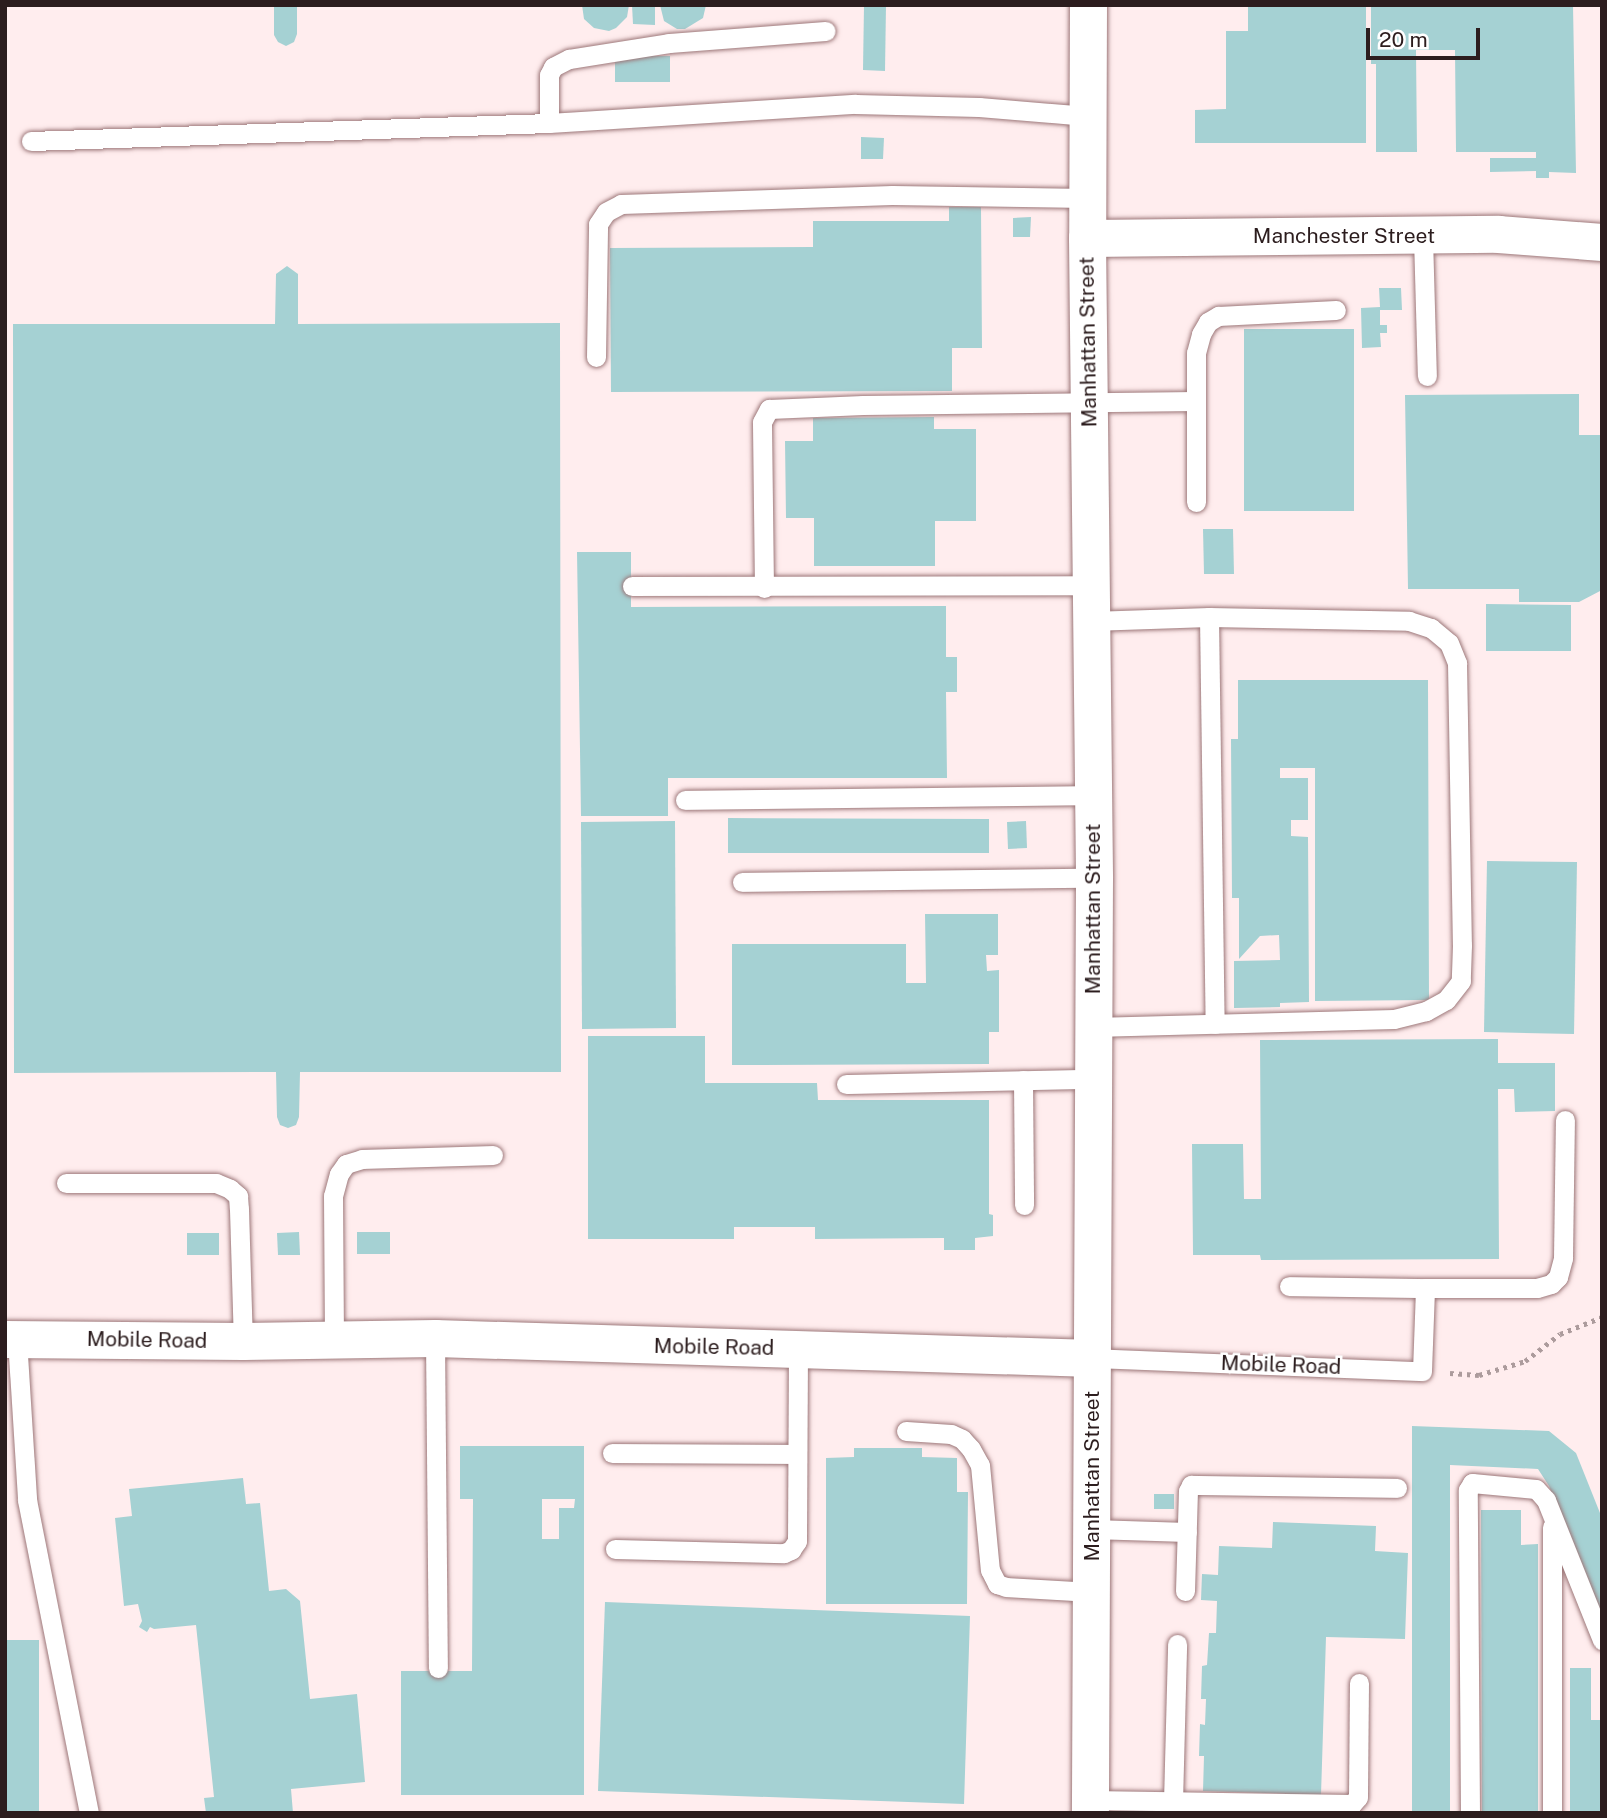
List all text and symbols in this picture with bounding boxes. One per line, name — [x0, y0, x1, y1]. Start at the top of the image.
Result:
scale bar — [1369, 14, 1483, 58]
text: 20 m — [1379, 27, 1428, 52]
street label: Manchester Street — [1253, 223, 1435, 249]
street label: Manhattan Street — [1074, 256, 1102, 428]
street label: Manhattan Street — [1080, 824, 1106, 994]
street label: Mobile Road — [86, 1326, 208, 1354]
street label: Mobile Road — [653, 1333, 775, 1361]
street label: Mobile Road — [1220, 1350, 1342, 1380]
street label: Manhattan Street — [1079, 1391, 1105, 1561]

